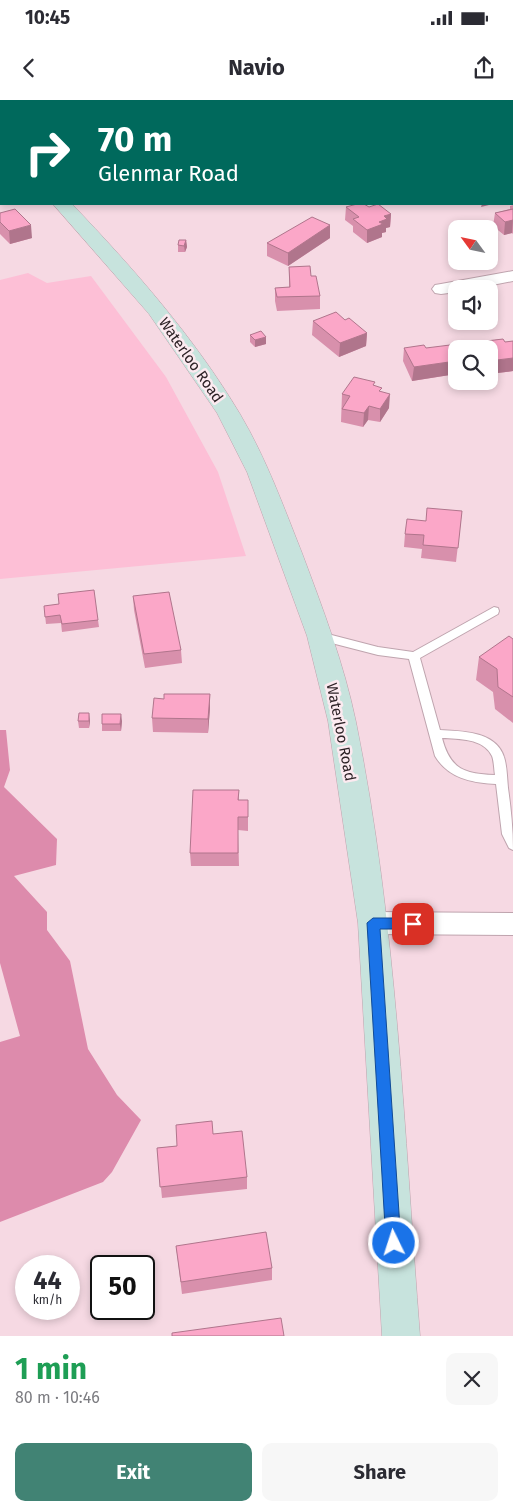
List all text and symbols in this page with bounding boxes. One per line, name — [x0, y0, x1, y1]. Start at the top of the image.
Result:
text: 10:45 — [25, 6, 70, 29]
icon: back — [15, 54, 43, 82]
text: Navio — [228, 54, 285, 81]
icon: share — [470, 54, 498, 82]
text: 70 m — [98, 118, 172, 160]
icon: right — [15, 120, 80, 185]
text: Glenmar Road — [98, 160, 239, 187]
north arrow — [448, 220, 498, 270]
map controls — [448, 220, 498, 390]
button: sound — [448, 280, 498, 330]
street label: Waterloo Road — [155, 314, 227, 406]
button: search — [448, 340, 498, 390]
street label: Waterloo Road — [323, 681, 359, 783]
pin — [392, 903, 434, 945]
icon: arrive — [399, 910, 427, 938]
position arrow — [367, 1216, 419, 1268]
speed limit sign: 50 — [90, 1255, 155, 1320]
text: 44 — [33, 1266, 62, 1296]
text: km/h — [33, 1293, 62, 1307]
text: 1 min — [15, 1351, 87, 1387]
button: close — [446, 1353, 498, 1405]
text: 80 m · 10:46 — [15, 1388, 100, 1407]
button: Exit — [15, 1443, 252, 1501]
button: Share — [262, 1443, 498, 1501]

